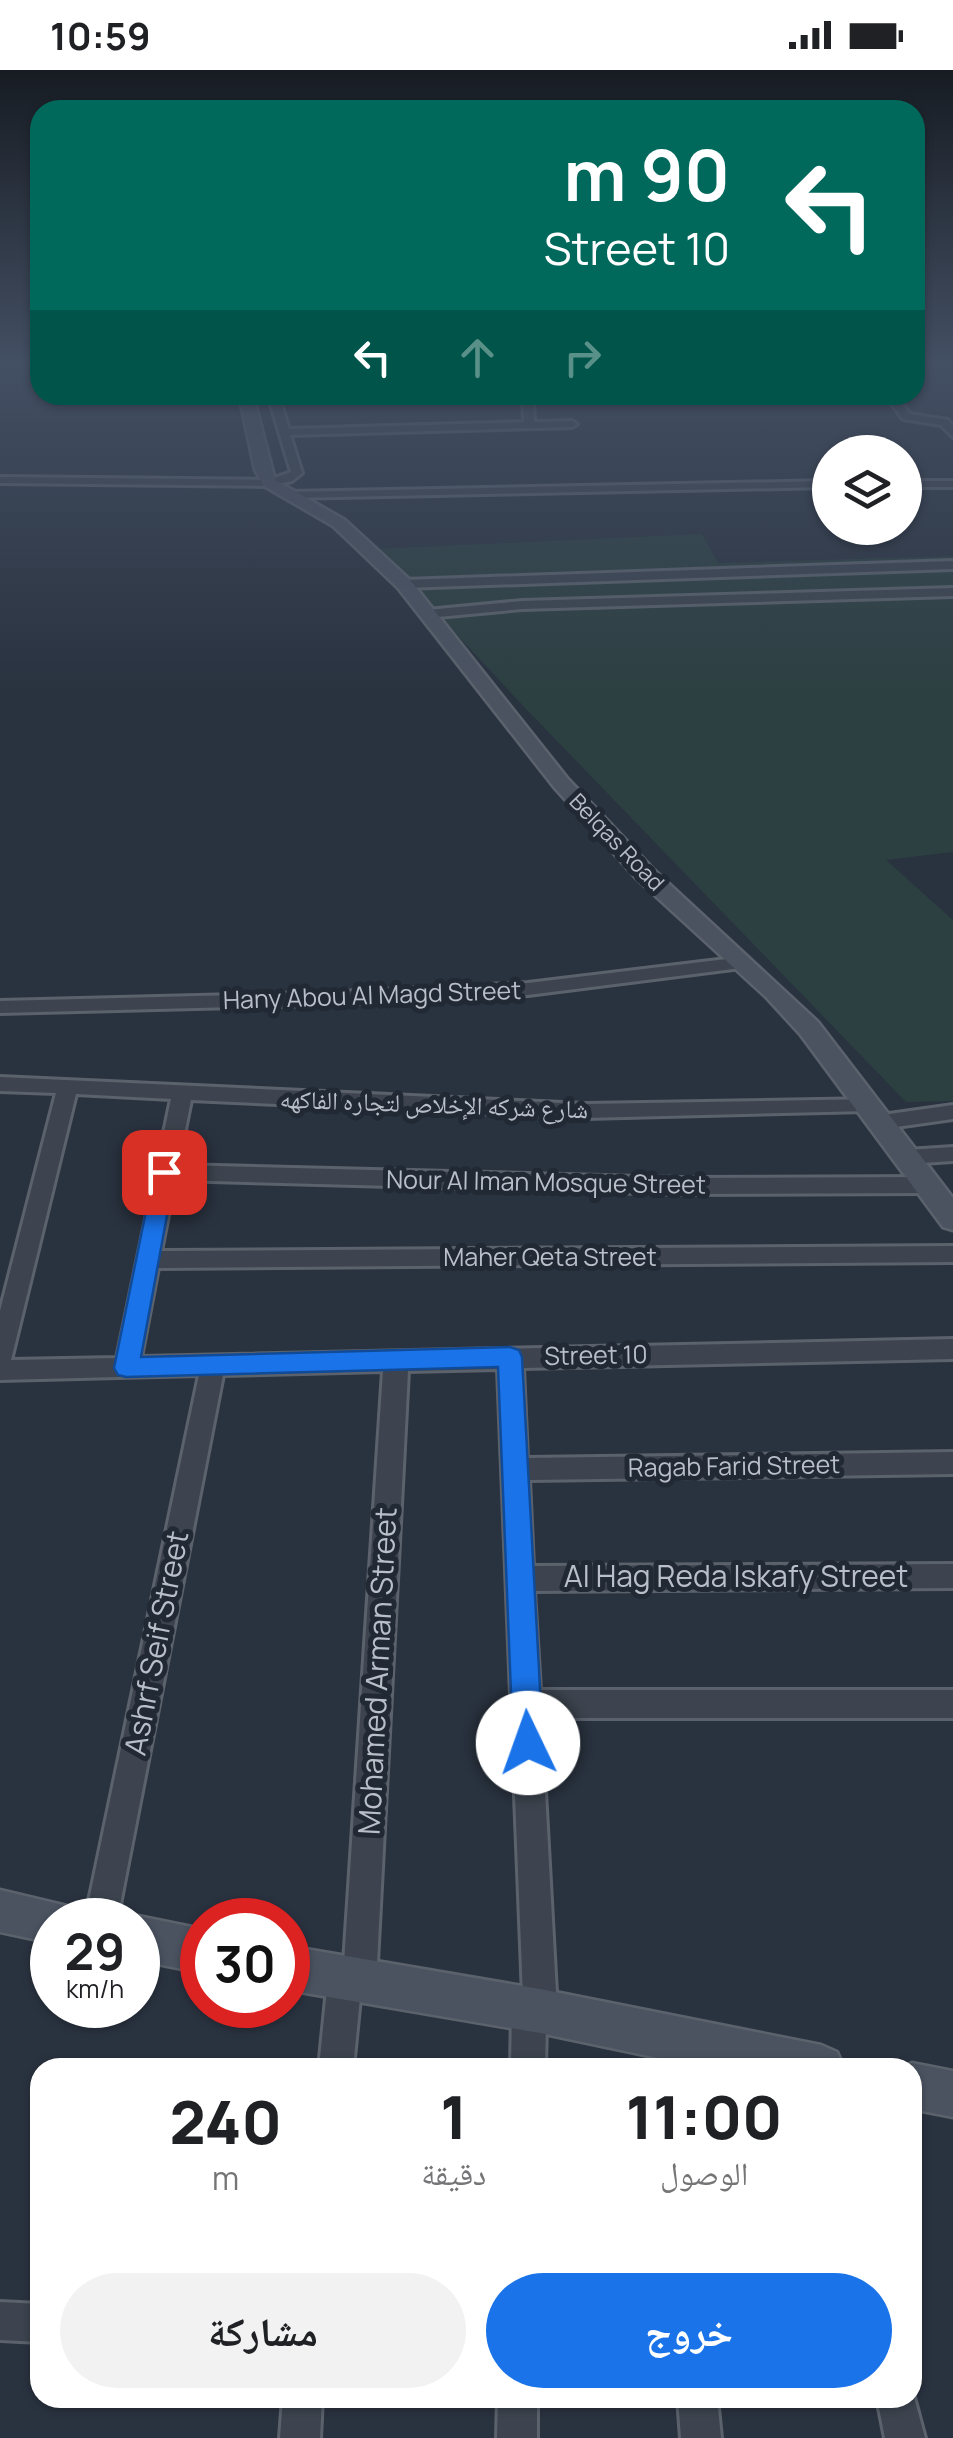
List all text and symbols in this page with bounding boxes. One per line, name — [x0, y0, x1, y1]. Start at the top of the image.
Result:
text: 10:59 — [50, 9, 151, 61]
text: 90 m — [563, 126, 730, 222]
icon: left — [765, 140, 895, 270]
text: Street 10 — [544, 217, 730, 279]
icon: left — [345, 330, 400, 385]
icon: ahead — [450, 330, 505, 385]
icon: right — [555, 330, 610, 385]
map controls — [812, 435, 922, 545]
button: layers — [812, 435, 922, 545]
street label: Belqas Road — [563, 787, 671, 897]
street label: Hany Abou Al Magd Street — [222, 972, 522, 1017]
street label: شارع شركه الإخلاص لتجاره الفاكهه — [279, 1081, 589, 1126]
pin — [122, 1130, 207, 1215]
icon: arrive — [137, 1145, 192, 1200]
street label: Nour Al Iman Mosque Street — [386, 1161, 706, 1202]
street label: Maher Qeta Street — [443, 1239, 657, 1274]
street label: Street 10 — [544, 1336, 648, 1373]
street label: Ragab Farid Street — [628, 1446, 840, 1485]
street label: Mohamed Arman Street — [347, 1506, 406, 1836]
street label: Ashrf Seif Street — [114, 1527, 197, 1758]
street label: Al Hag Reda Iskafy Street — [564, 1555, 908, 1596]
position arrow — [476, 1691, 580, 1795]
speed limit sign: 30 — [180, 1898, 310, 2028]
text: 29 — [65, 1917, 125, 1985]
text: km/h — [66, 1971, 124, 2006]
text: 1 — [440, 2075, 467, 2157]
text: 11:00 — [626, 2075, 783, 2157]
text: 240 — [169, 2080, 282, 2162]
text: دقيقة — [421, 2151, 486, 2195]
text: الوصول — [660, 2151, 748, 2195]
text: m — [212, 2156, 239, 2200]
button: مشاركة — [60, 2273, 466, 2388]
button: خروج — [486, 2273, 892, 2388]

